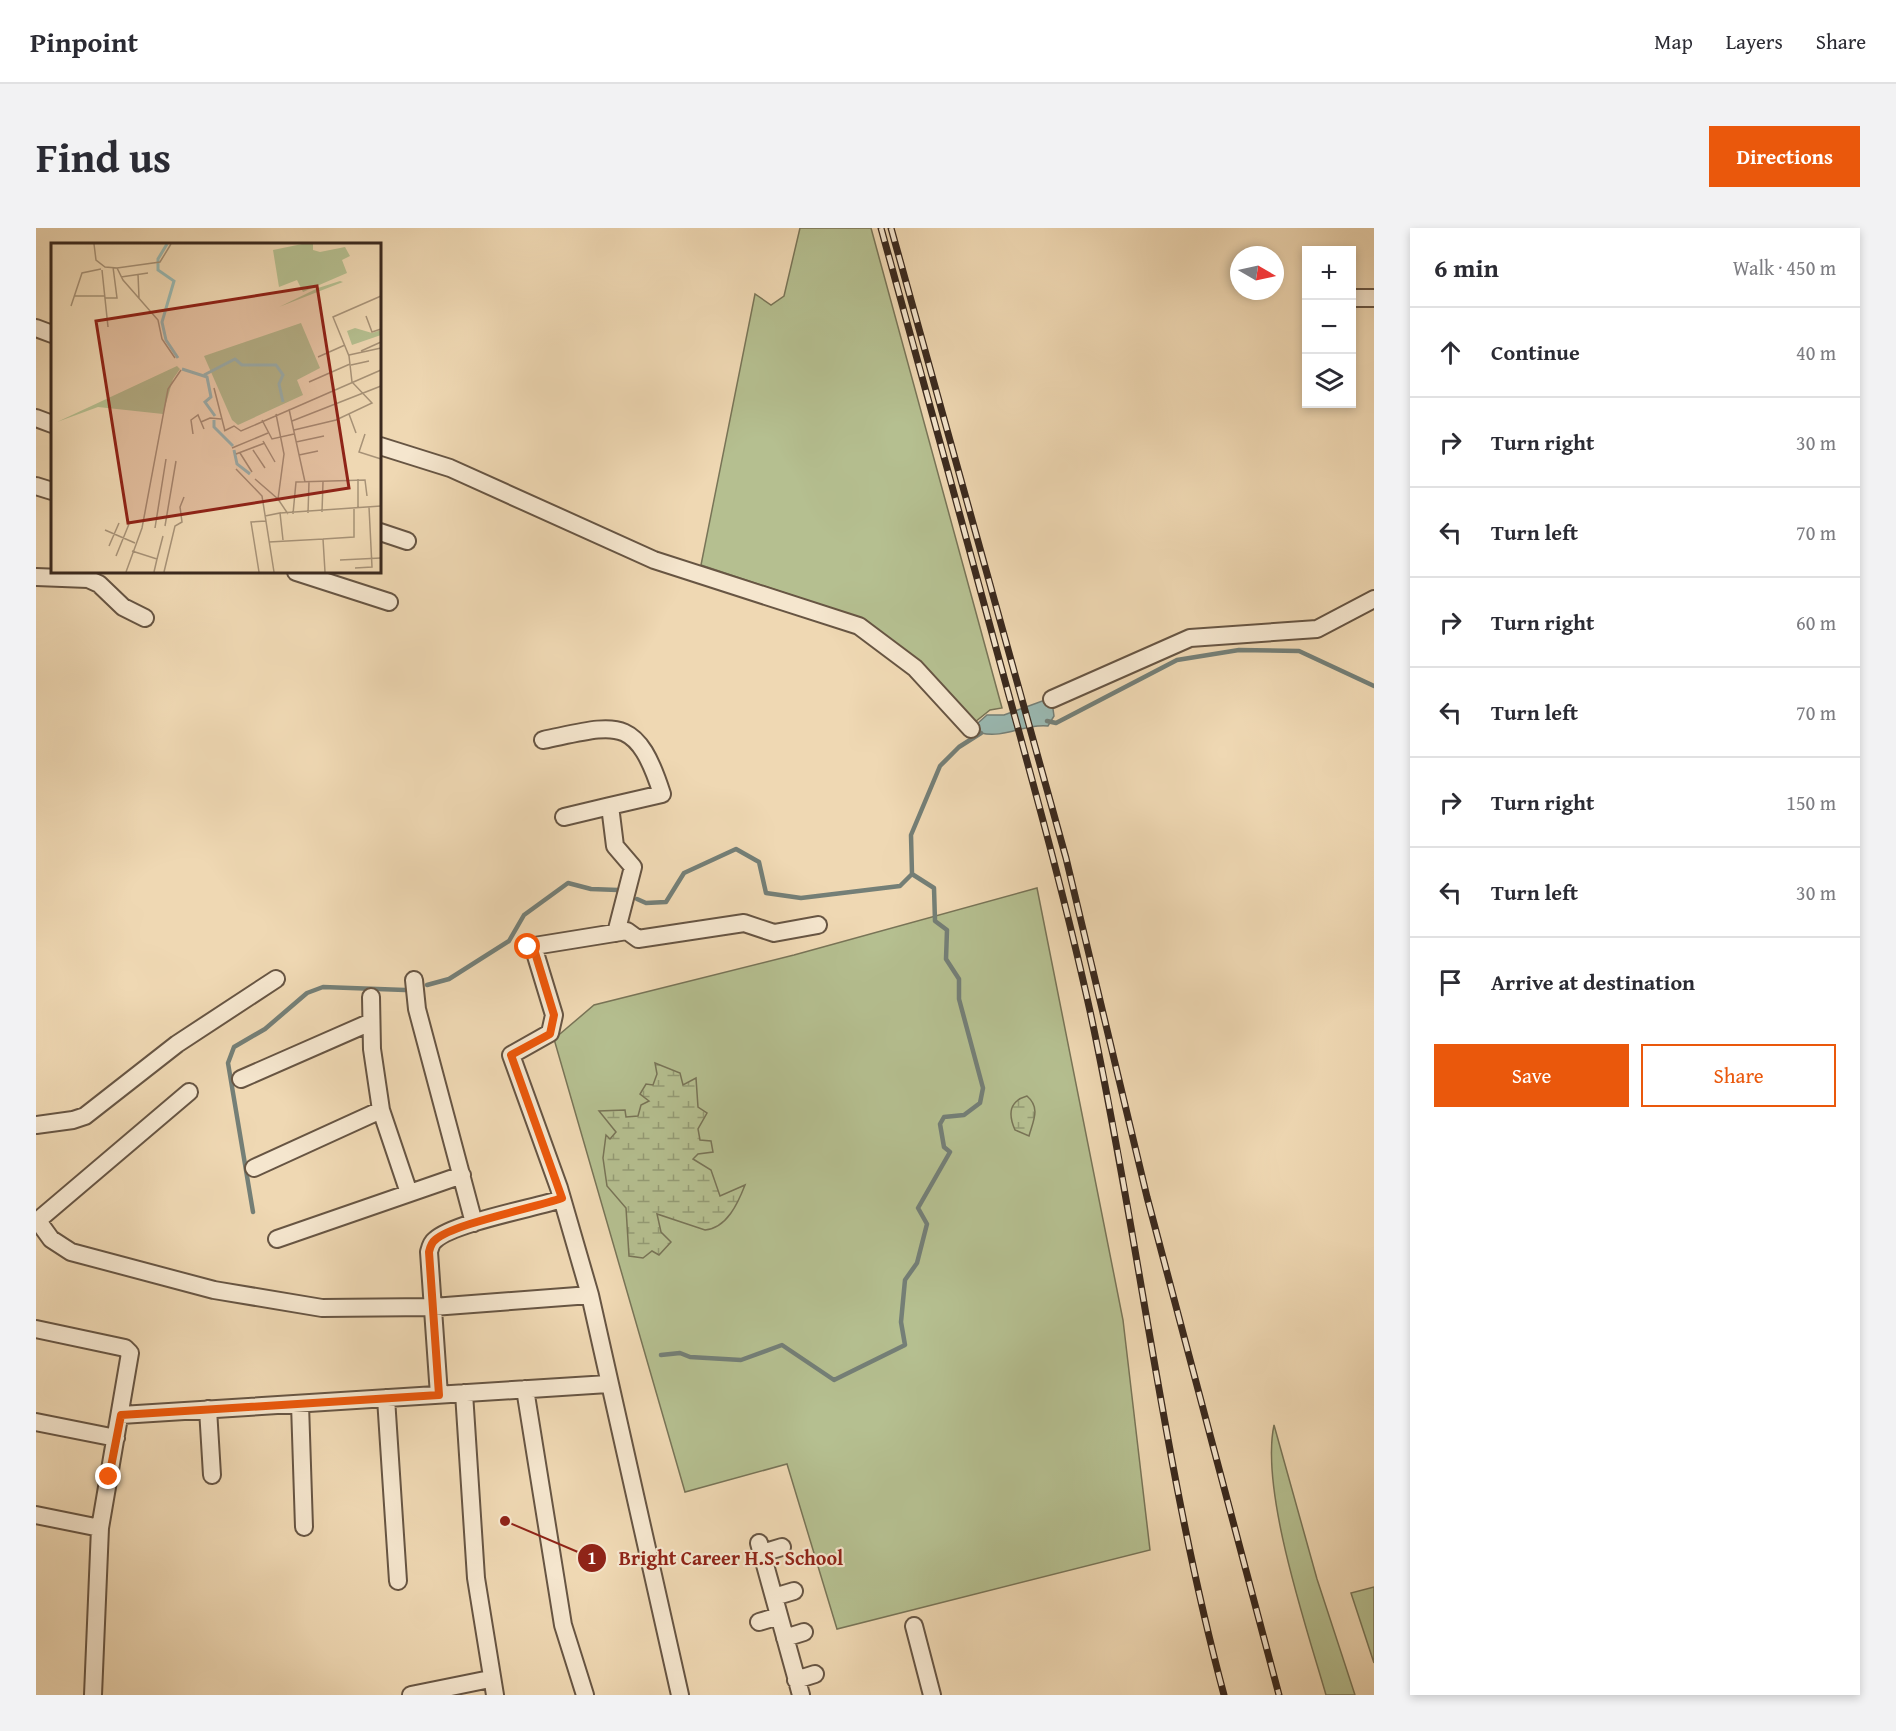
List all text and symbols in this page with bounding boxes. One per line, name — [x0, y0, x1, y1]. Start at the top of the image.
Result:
text: Pinpoint — [30, 21, 138, 62]
text: Map — [1654, 26, 1693, 57]
text: Layers — [1726, 26, 1783, 57]
text: Share — [1816, 26, 1866, 57]
text: Find us — [36, 126, 171, 187]
button: Directions — [1709, 126, 1860, 187]
inset map — [51, 243, 381, 573]
north arrow — [1230, 246, 1284, 300]
map controls — [1302, 246, 1356, 408]
button: + — [1302, 246, 1356, 300]
text: 6 min — [1434, 248, 1499, 287]
text: Walk · 450 m — [1733, 253, 1836, 282]
button: − — [1302, 300, 1356, 354]
icon: ahead — [1434, 336, 1467, 369]
text: Continue — [1491, 336, 1580, 368]
text: 40 m — [1796, 338, 1836, 367]
button: layers — [1302, 354, 1356, 408]
icon: right — [1434, 426, 1467, 459]
text: Turn right — [1491, 426, 1594, 458]
text: 30 m — [1796, 428, 1836, 457]
icon: left — [1434, 516, 1467, 549]
text: Turn left — [1491, 516, 1578, 548]
text: 70 m — [1796, 518, 1836, 547]
icon: right — [1434, 606, 1467, 639]
text: Turn right — [1491, 606, 1594, 638]
text: 60 m — [1796, 608, 1836, 637]
icon: left — [1434, 696, 1467, 729]
text: Turn left — [1491, 696, 1578, 728]
text: 70 m — [1796, 698, 1836, 727]
icon: right — [1434, 786, 1467, 819]
text: Turn right — [1491, 786, 1594, 818]
text: 150 m — [1786, 788, 1836, 817]
icon: left — [1434, 876, 1467, 909]
text: Turn left — [1491, 876, 1578, 908]
text: 30 m — [1796, 878, 1836, 907]
route start — [514, 933, 540, 959]
icon: arrive — [1434, 966, 1467, 999]
text: Arrive at destination — [1491, 966, 1695, 998]
button: Save — [1434, 1044, 1629, 1107]
button: Share — [1641, 1044, 1836, 1107]
route end — [95, 1463, 121, 1489]
callout: Bright Career H.S. School — [577, 1539, 855, 1577]
text: Bright Career H.S. School — [619, 1543, 843, 1572]
text: 1 — [587, 1544, 597, 1571]

